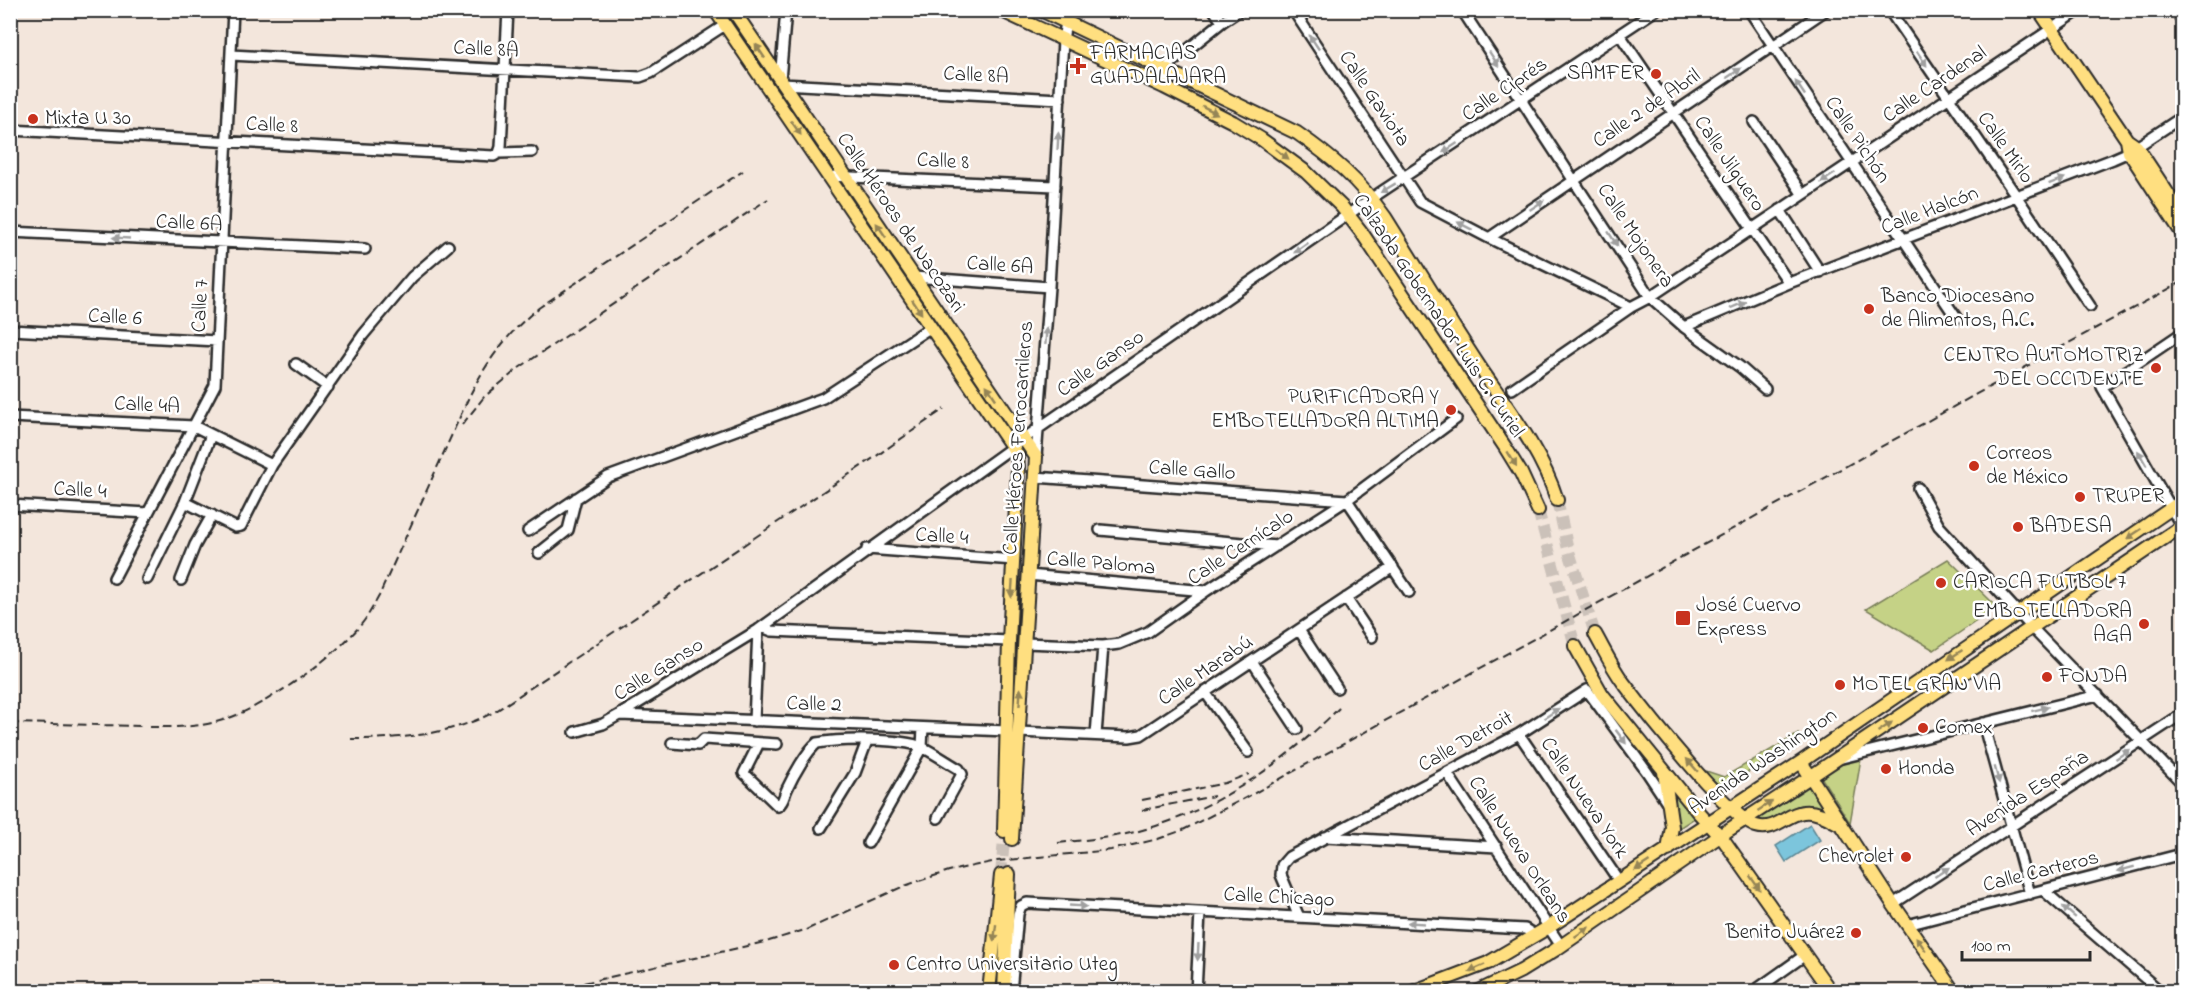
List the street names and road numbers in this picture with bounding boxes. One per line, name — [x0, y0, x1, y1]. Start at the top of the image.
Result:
street label: Calle 8A — [453, 33, 519, 67]
street label: Calle Cardenal — [1877, 39, 1993, 131]
street label: Calle Gaviota — [1331, 45, 1417, 153]
street label: Calle Ciprés — [1456, 50, 1554, 130]
street label: Calle 8A — [943, 59, 1009, 93]
street label: Calle 2 de Abril — [1587, 62, 1707, 156]
street label: Calle Pichón — [1817, 90, 1897, 190]
street label: Calle Mirlo — [1969, 106, 2041, 190]
street label: Calle 8 — [245, 110, 299, 142]
street label: Calle Jilguero — [1684, 110, 1772, 219]
street label: Calle Héroes de Nacozari — [828, 127, 972, 319]
street label: Calle 8 — [916, 146, 970, 178]
street label: Calle Mojonera — [1589, 178, 1681, 294]
street label: Calle Halcón — [1877, 179, 1983, 243]
street label: Calzada Gobernador Luis C. Curiel — [1345, 188, 1531, 444]
street label: Calle 6A — [155, 207, 223, 241]
street label: Calle 6A — [966, 249, 1034, 283]
street label: Calle 7 — [185, 278, 217, 333]
street label: Calle 6 — [87, 302, 143, 334]
street label: Calle Héroes Ferrocarrileros — [996, 320, 1042, 556]
street label: Calle Ganso — [1051, 323, 1151, 405]
street label: Calle 4A — [113, 389, 181, 423]
street label: Calle Gallo — [1148, 453, 1237, 489]
street label: Calle 4 — [53, 475, 108, 507]
street label: Calle Cernícalo — [1182, 502, 1300, 594]
street label: Calle 4 — [914, 520, 970, 554]
street label: Calle Paloma — [1045, 544, 1157, 584]
street label: Calle Marabú — [1152, 628, 1260, 714]
street label: Calle Ganso — [608, 630, 710, 709]
street label: Calle 2 — [786, 689, 842, 721]
street label: Avenida Washington — [1683, 701, 1845, 825]
street label: Calle Detroit — [1413, 703, 1519, 781]
street label: Calle Nueva York — [1532, 731, 1636, 865]
street label: Avenida España — [1961, 743, 2095, 845]
street label: Calle Nueva Orleans — [1460, 770, 1578, 930]
street label: Calle Carteros — [1980, 843, 2102, 901]
street label: Calle Chicago — [1223, 880, 1335, 918]

